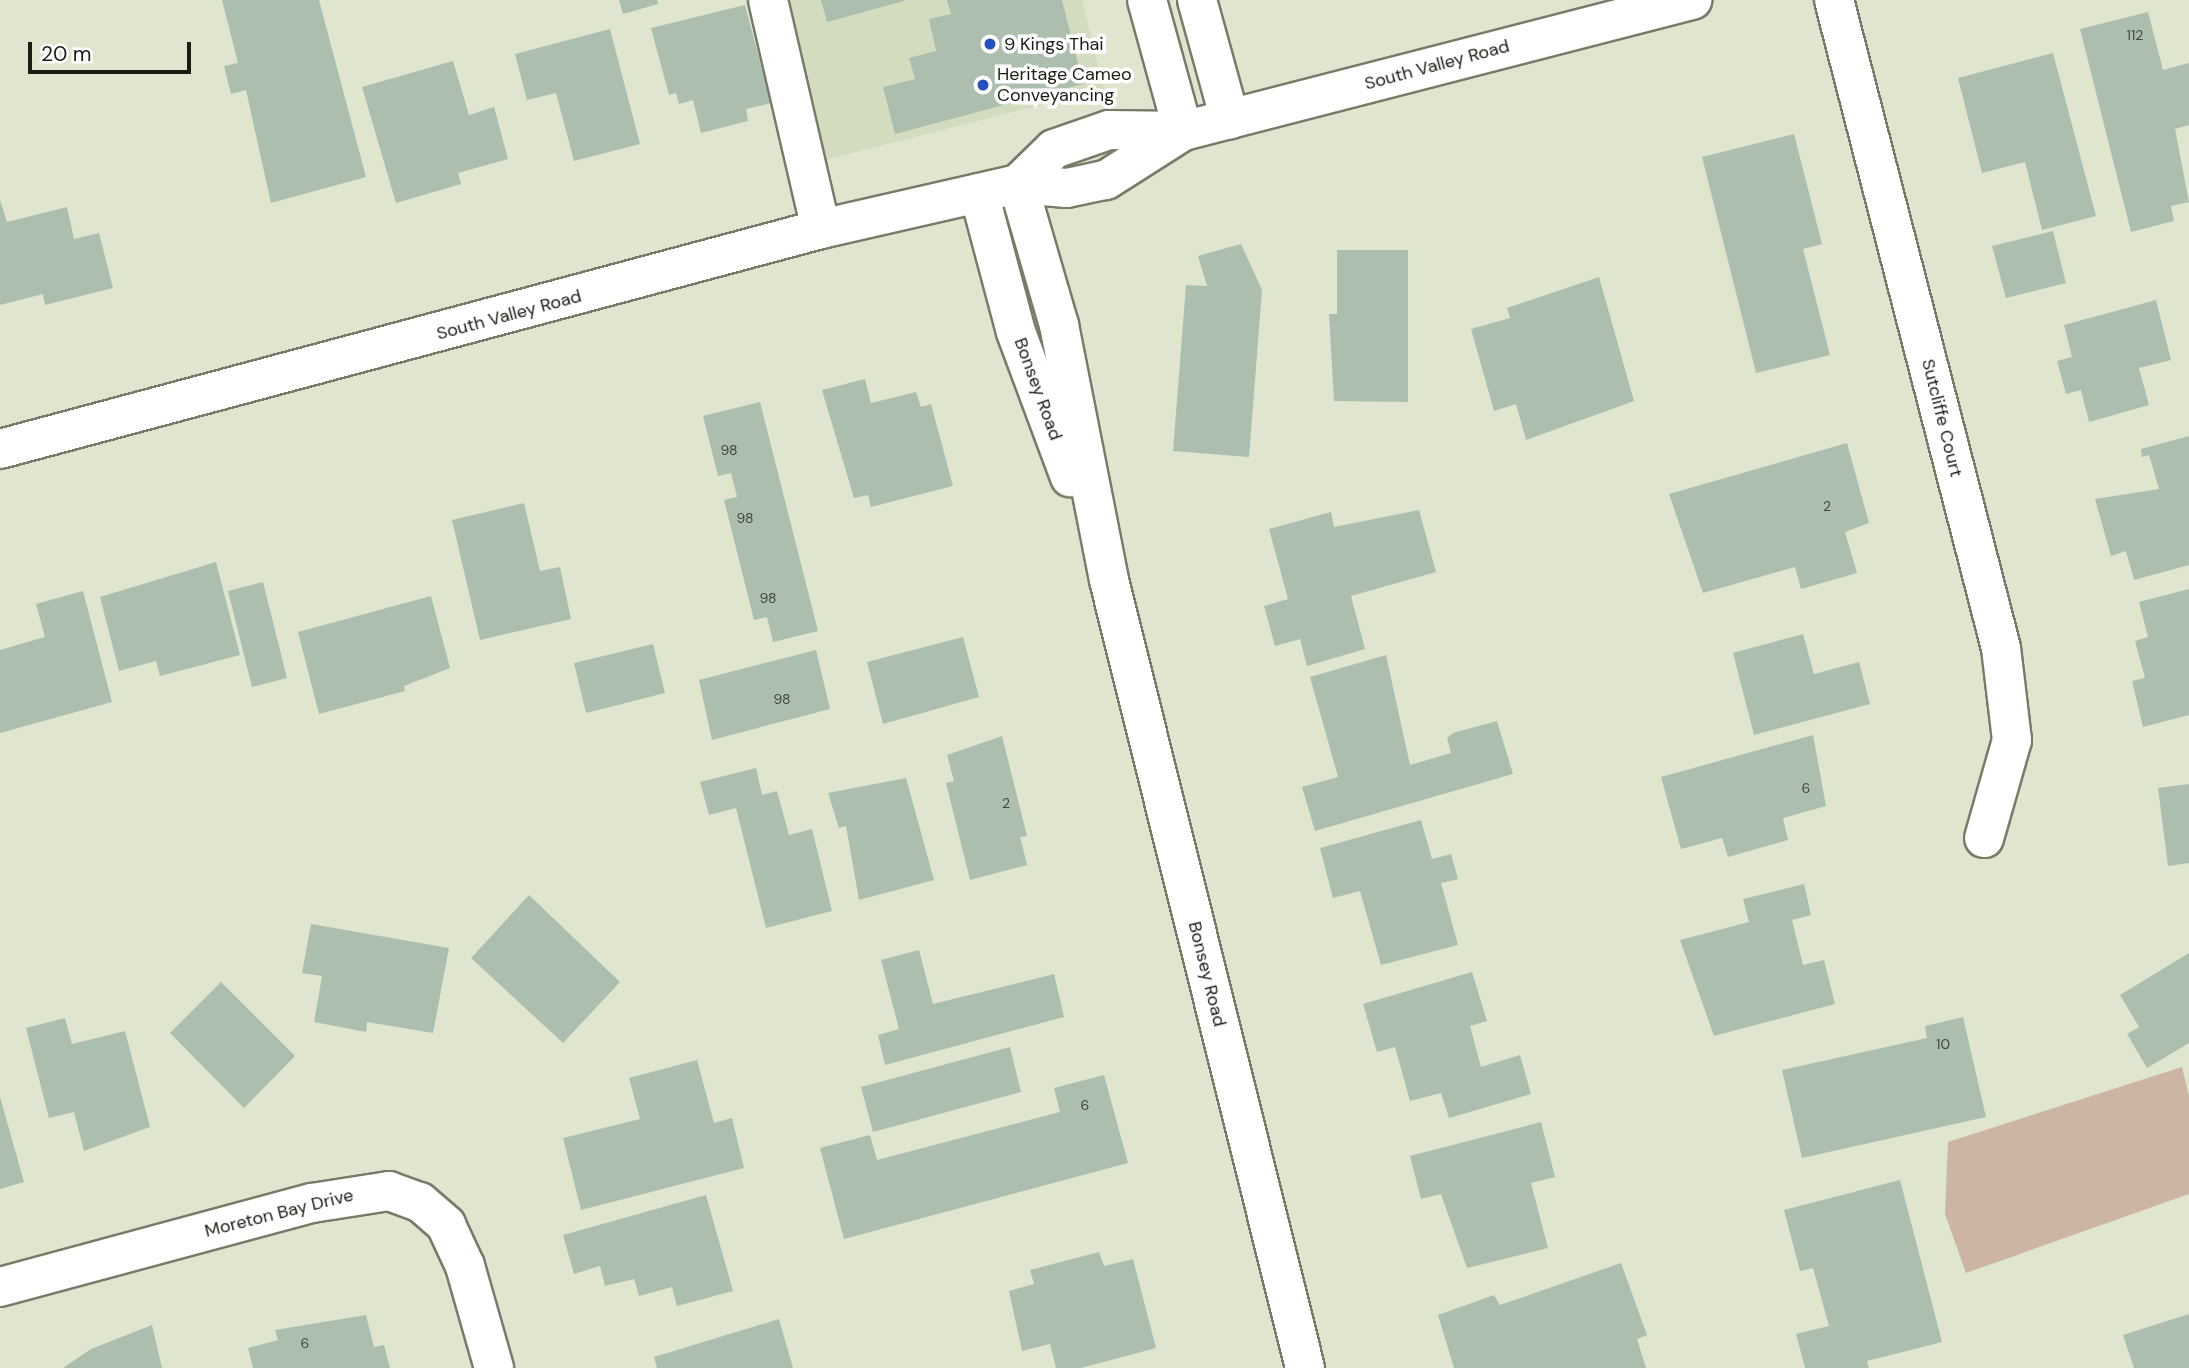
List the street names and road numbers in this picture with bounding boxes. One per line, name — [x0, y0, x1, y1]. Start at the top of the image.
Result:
street label: South Valley Road — [1362, 35, 1512, 95]
street label: South Valley Road — [434, 285, 584, 345]
street label: Bonsey Road — [1009, 335, 1067, 443]
street label: Sutcliffe Court — [1917, 357, 1967, 479]
street label: Bonsey Road — [1184, 919, 1230, 1029]
street label: Moreton Bay Drive — [202, 1184, 356, 1242]

